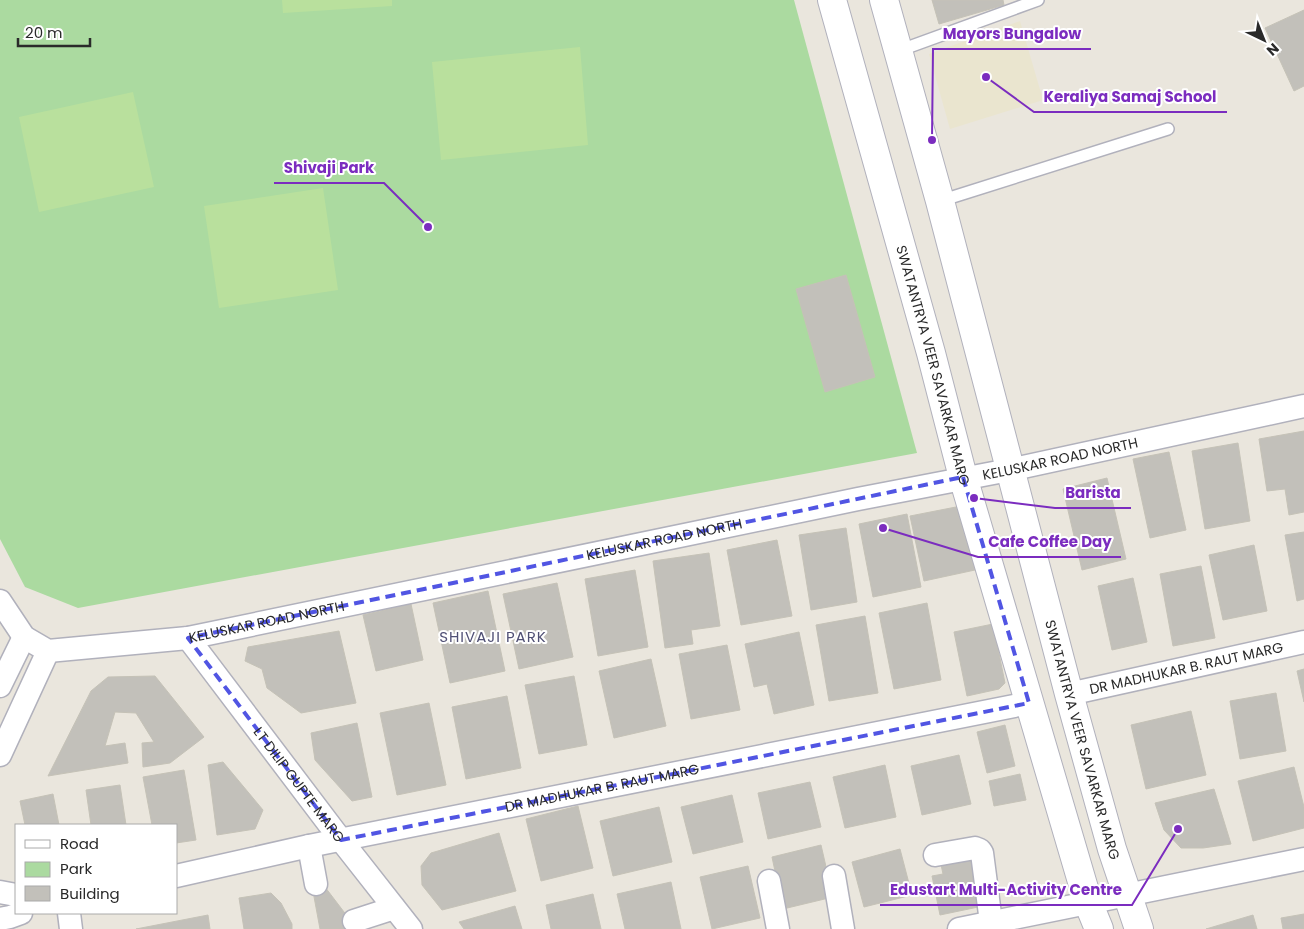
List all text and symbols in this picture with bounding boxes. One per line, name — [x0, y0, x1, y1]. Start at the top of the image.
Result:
scale bar — [18, 15, 90, 47]
north arrow — [1239, 15, 1289, 65]
callout: Mayors Bungalow — [933, 19, 1091, 49]
text: 20 m — [25, 22, 63, 43]
text: Mayors Bungalow — [943, 23, 1081, 44]
text: N — [1262, 39, 1284, 60]
callout: Keraliya Samaj School — [1034, 82, 1227, 112]
text: Keraliya Samaj School — [1043, 86, 1217, 107]
callout: Shivaji Park — [274, 153, 384, 183]
text: Shivaji Park — [284, 157, 375, 178]
street label: SWATANTRYA VEER SAVARKAR MARG — [891, 243, 975, 488]
street label: KELUSKAR ROAD NORTH — [981, 432, 1140, 485]
callout: Barista — [1055, 478, 1131, 508]
text: Barista — [1065, 482, 1121, 503]
street label: KELUSKAR ROAD NORTH — [584, 513, 744, 565]
callout: Cafe Coffee Day — [978, 527, 1121, 557]
text: Cafe Coffee Day — [988, 531, 1112, 552]
street label: KELUSKAR ROAD NORTH — [187, 596, 346, 648]
street label: SWATANTRYA VEER SAVARKAR MARG — [1040, 618, 1125, 863]
district label: SHIVAJI PARK — [439, 626, 547, 647]
street label: DR MADHUKAR B. RAUT MARG — [1087, 637, 1285, 699]
street label: LT DILIP GUPTE MARG — [249, 723, 349, 847]
street label: DR MADHUKAR B. RAUT MARG — [503, 759, 701, 817]
legend — [15, 824, 178, 914]
text: Road — [60, 833, 99, 854]
text: Park — [60, 858, 92, 879]
callout: Edustart Multi-Activity Centre — [880, 875, 1132, 905]
text: Edustart Multi-Activity Centre — [890, 879, 1122, 900]
text: Building — [60, 883, 120, 904]

